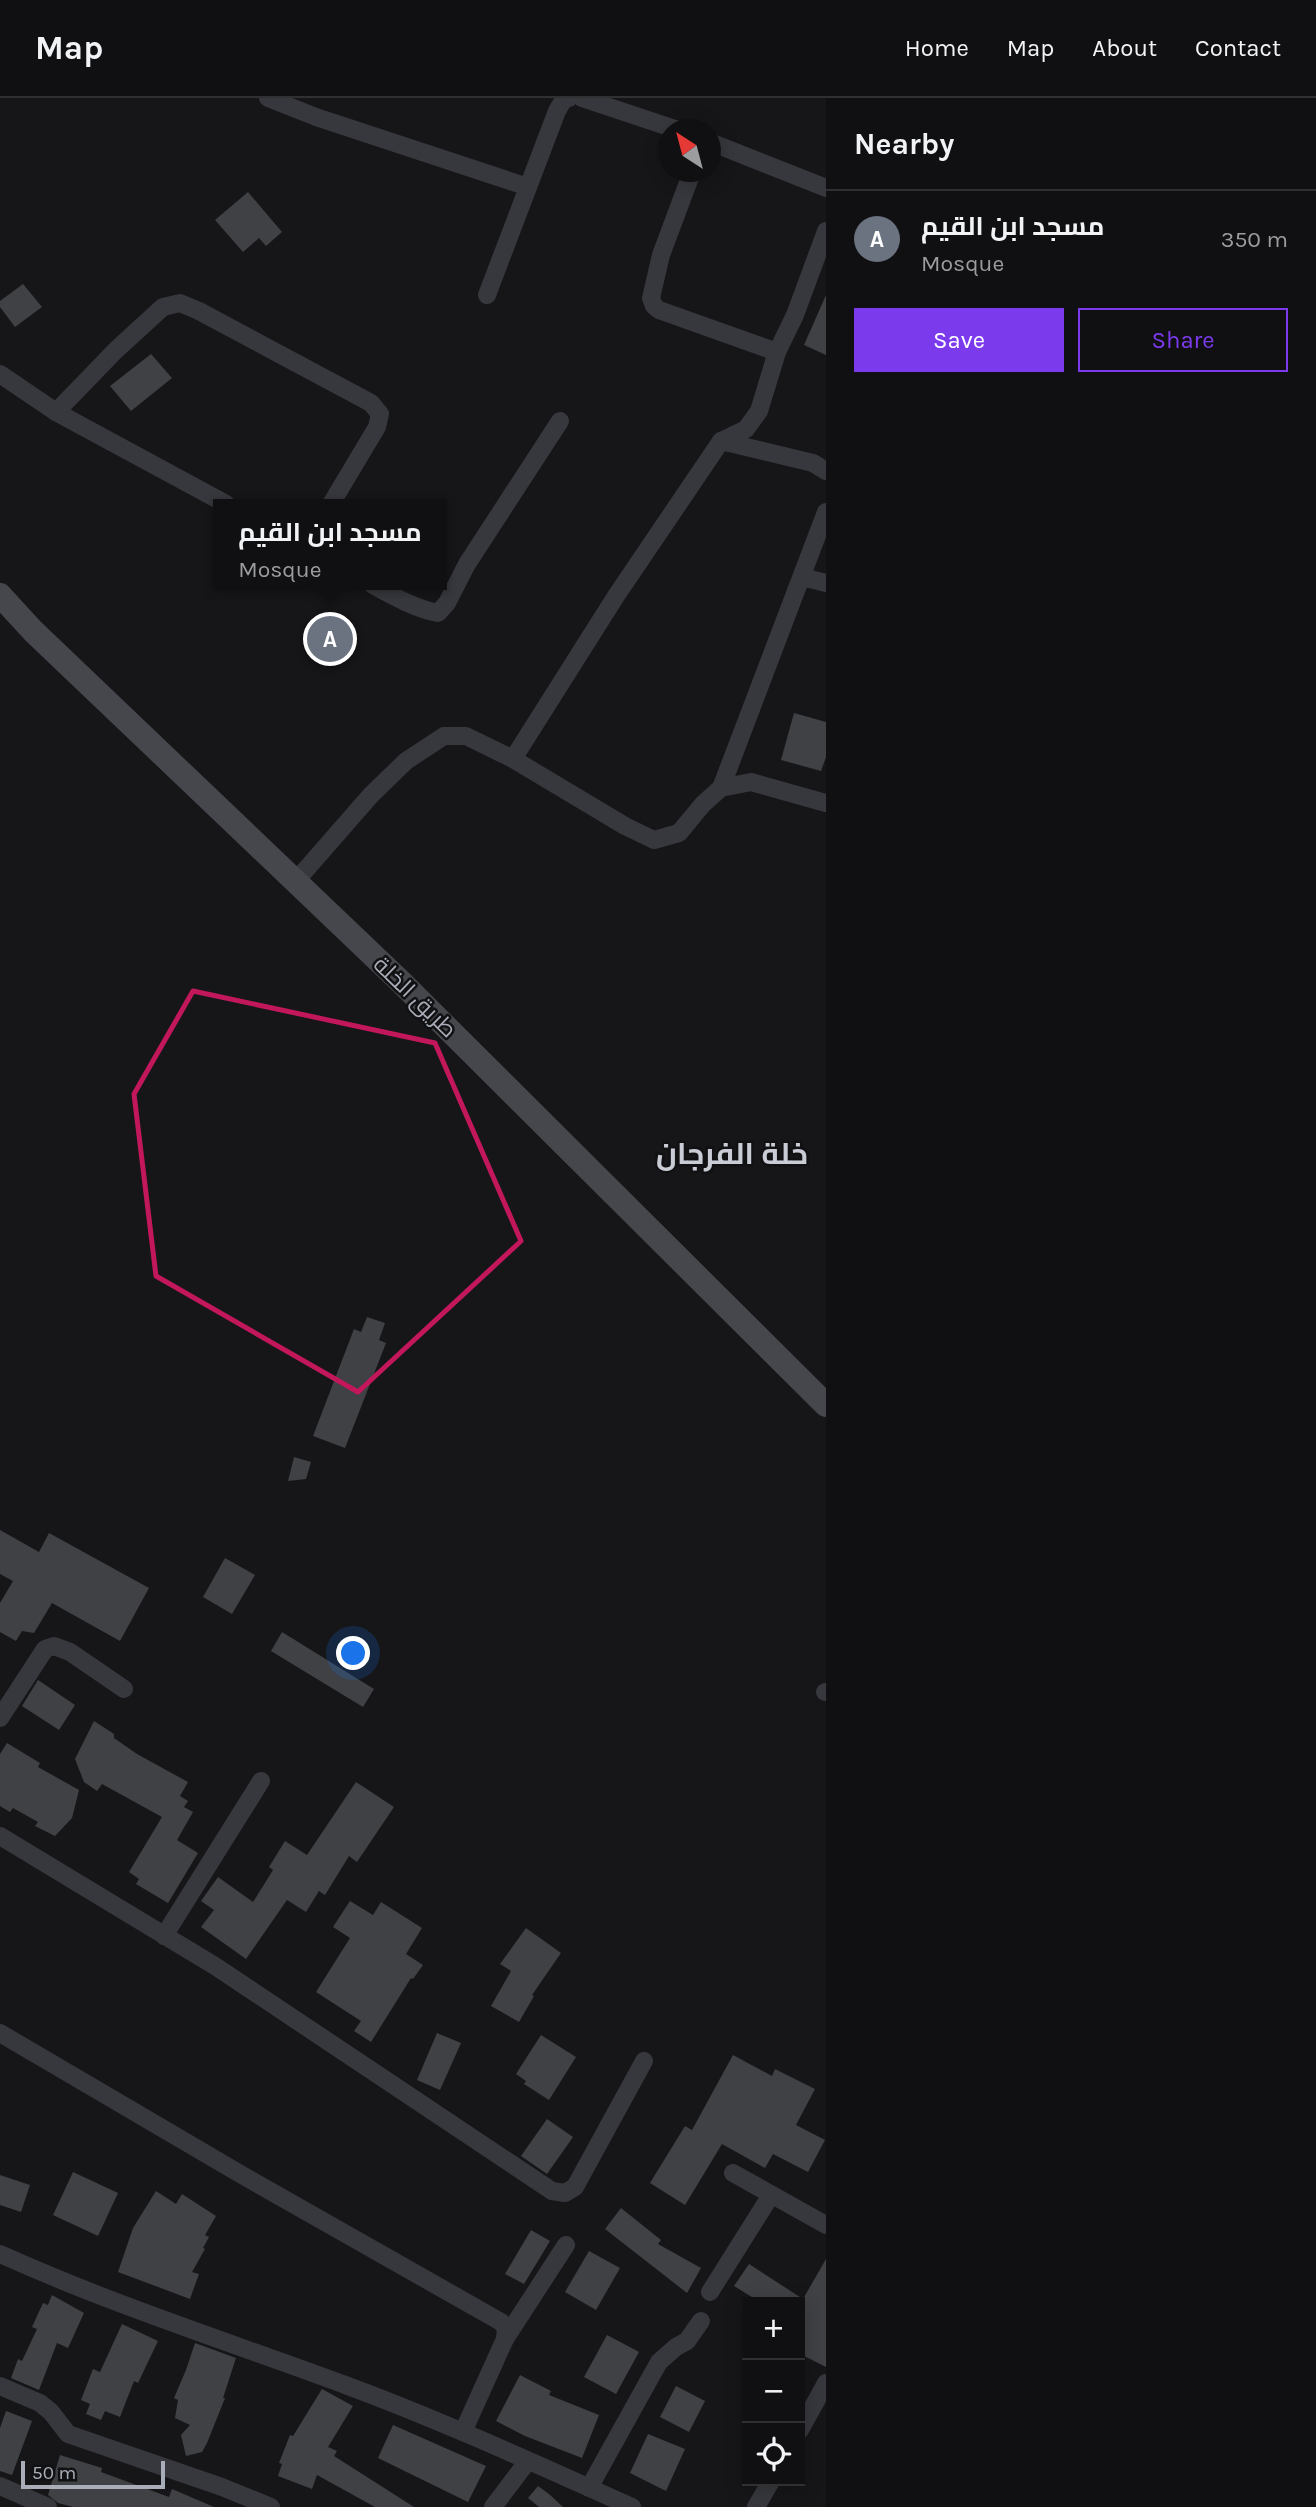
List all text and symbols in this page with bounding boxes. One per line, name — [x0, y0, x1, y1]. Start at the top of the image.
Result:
text: Map — [35, 29, 103, 67]
text: Home — [905, 34, 969, 62]
text: Map — [1007, 34, 1054, 62]
text: About — [1092, 34, 1157, 62]
text: Contact — [1195, 34, 1281, 62]
north arrow — [658, 119, 721, 182]
text: Nearby — [854, 126, 954, 162]
text: مسجد ابن القيم — [921, 211, 1105, 242]
text: A — [870, 226, 884, 253]
text: 350 m — [1221, 226, 1288, 253]
text: Mosque — [921, 250, 1004, 277]
button: Save — [854, 308, 1064, 372]
button: Share — [1078, 308, 1288, 372]
popup — [213, 499, 447, 590]
text: مسجد ابن القيم — [238, 517, 422, 548]
text: Mosque — [238, 556, 322, 583]
pin: A — [307, 613, 353, 665]
street label: طريق الخلة — [368, 951, 462, 1043]
district label: خلة الفرجان — [656, 1136, 808, 1172]
your location — [336, 1636, 370, 1670]
map controls — [742, 2297, 805, 2486]
button: + — [742, 2297, 805, 2360]
button: − — [742, 2360, 805, 2423]
button: locate — [742, 2423, 805, 2486]
scale bar — [21, 2458, 164, 2490]
text: 50 m — [32, 2462, 76, 2484]

